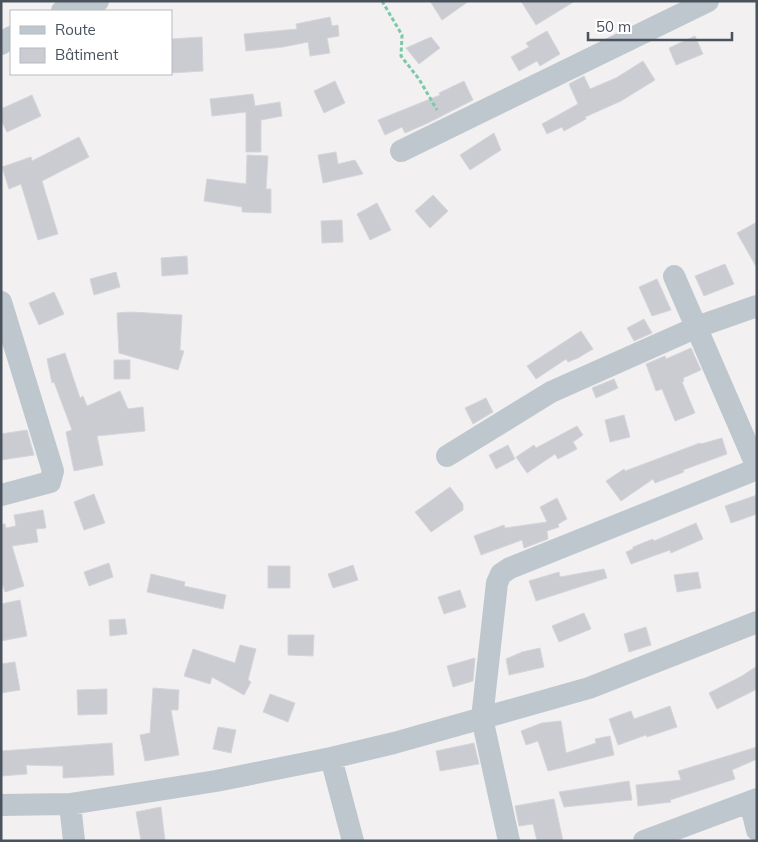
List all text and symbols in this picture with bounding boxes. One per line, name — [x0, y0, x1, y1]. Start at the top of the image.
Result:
legend — [10, 10, 172, 75]
scale bar — [588, 10, 732, 42]
text: 50 m — [596, 17, 631, 36]
text: Route — [55, 20, 96, 39]
text: Bâtiment — [55, 45, 118, 64]

